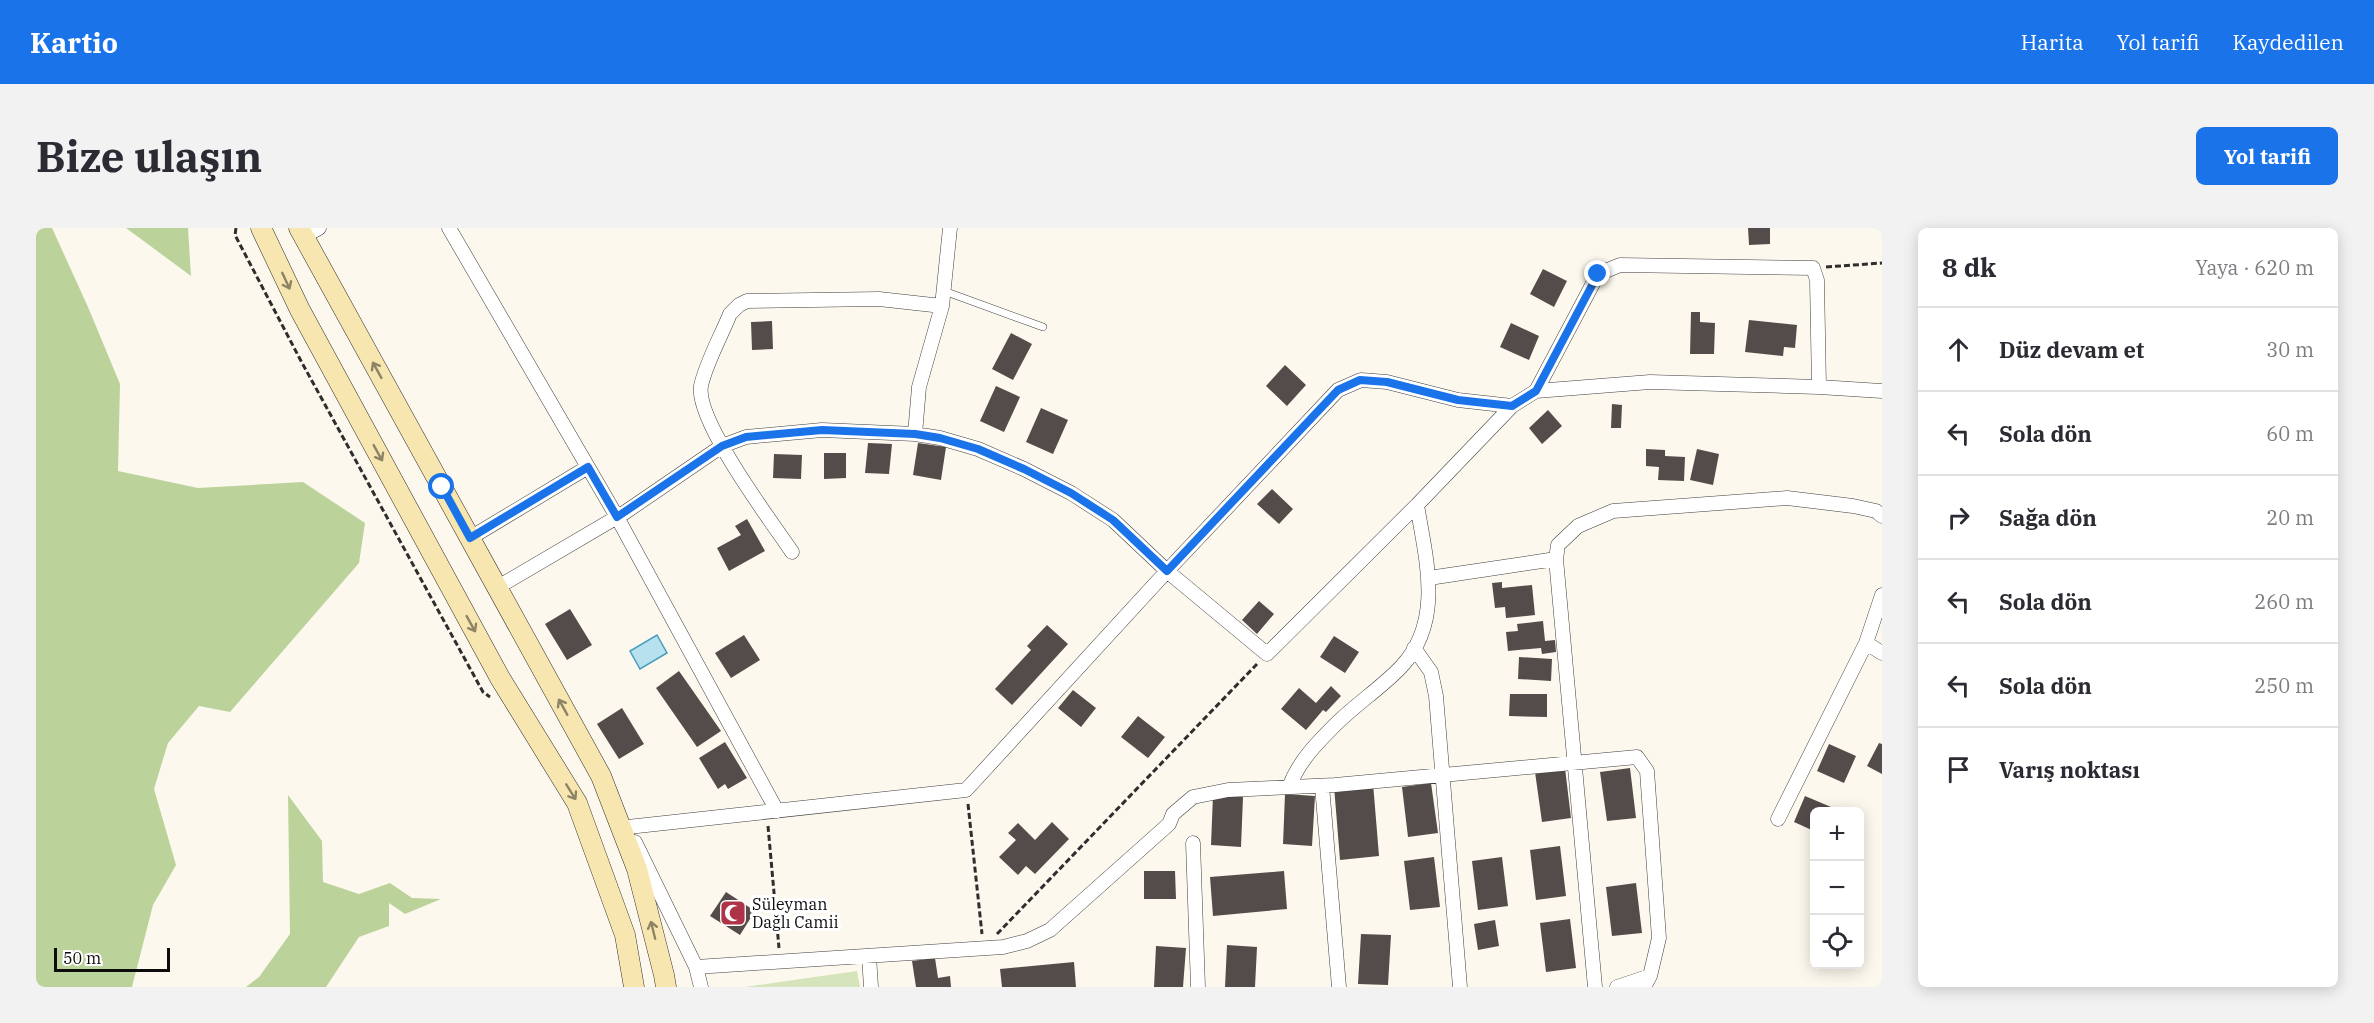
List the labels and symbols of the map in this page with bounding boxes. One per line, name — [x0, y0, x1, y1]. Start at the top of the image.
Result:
route end — [1584, 260, 1610, 286]
one-way arrow — [280, 271, 292, 289]
one-way arrow — [371, 362, 382, 380]
one-way arrow — [372, 444, 384, 461]
route start — [428, 473, 454, 499]
one-way arrow — [465, 615, 477, 632]
one-way arrow — [556, 698, 568, 715]
one-way arrow — [565, 783, 577, 800]
place label: Süleyman Dağlı Camii — [752, 894, 839, 932]
mosque icon: Süleyman Dağlı Camii — [718, 898, 748, 928]
one-way arrow — [647, 921, 658, 940]
scale bar — [54, 945, 170, 972]

